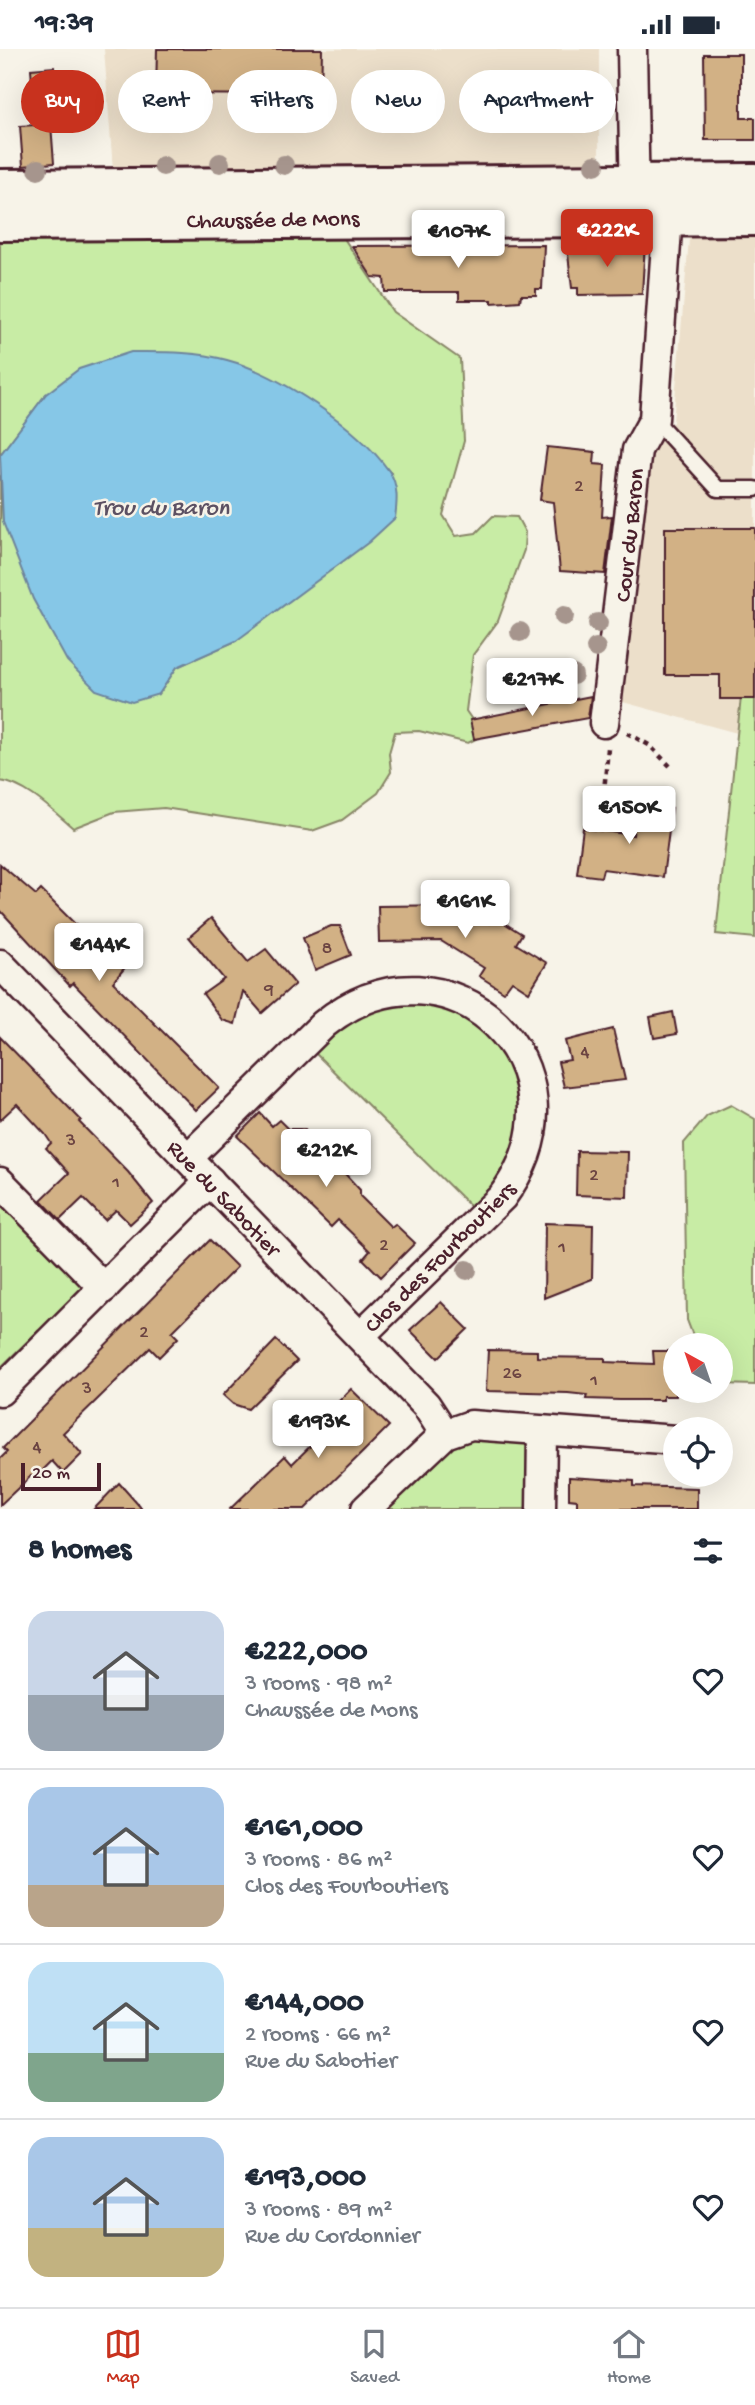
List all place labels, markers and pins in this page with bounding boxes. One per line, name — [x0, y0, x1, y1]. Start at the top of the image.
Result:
pin: €222K — [558, 209, 656, 269]
pin: €107K — [409, 211, 507, 270]
pin: €217K — [483, 659, 581, 718]
pin: €150K — [580, 787, 678, 846]
pin: €161K — [416, 881, 514, 940]
pin: €144K — [50, 923, 148, 983]
pin: €212K — [277, 1129, 375, 1189]
pin: €193K — [269, 1401, 367, 1460]

